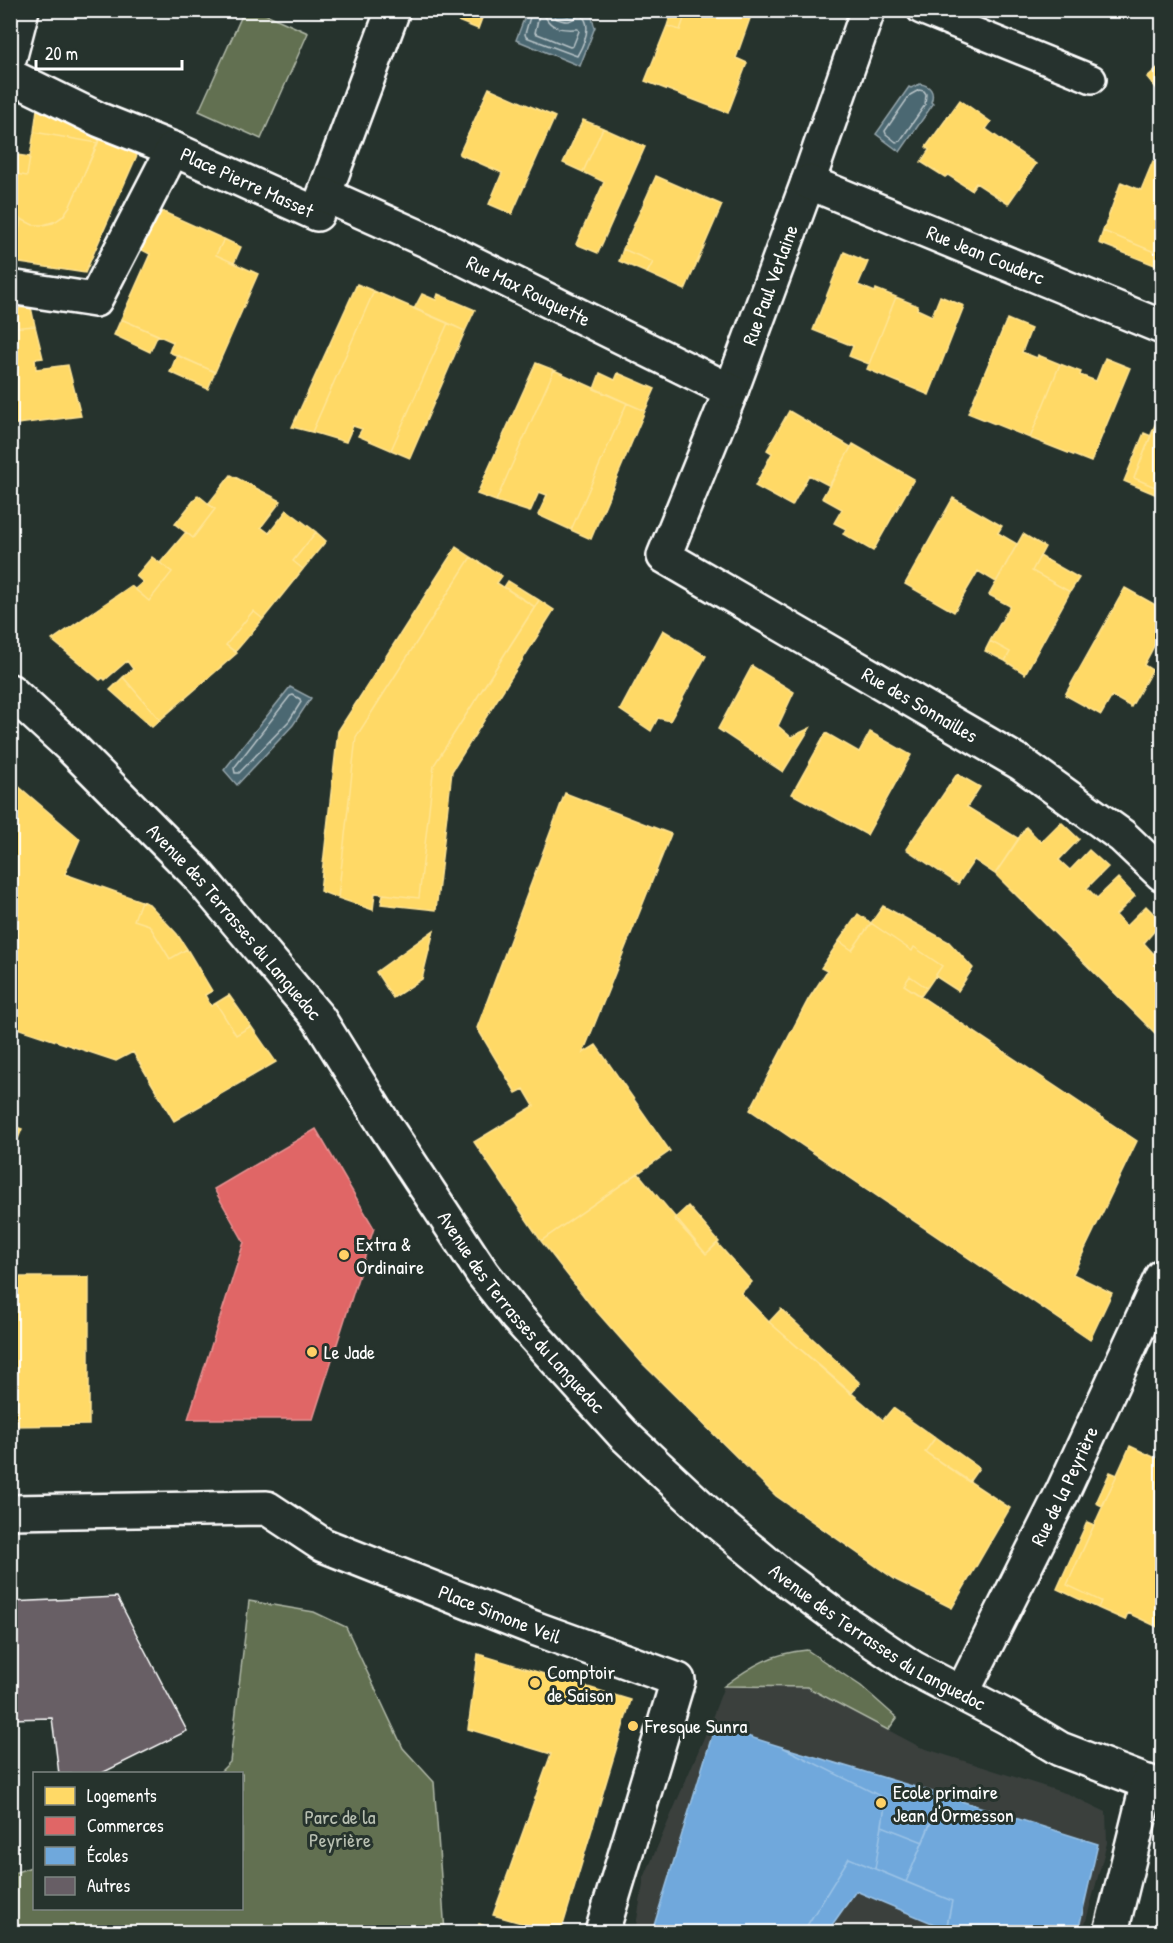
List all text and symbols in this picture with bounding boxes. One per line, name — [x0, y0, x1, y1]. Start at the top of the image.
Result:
scale bar — [36, 33, 182, 71]
text: 20 m — [45, 41, 78, 66]
street label: Place Pierre Masset — [176, 140, 319, 224]
street label: Rue Jean Couderc — [923, 218, 1049, 291]
street label: Rue Paul Verlaine — [735, 221, 804, 349]
street label: Rue Max Rouquette — [462, 248, 595, 332]
street label: Rue des Sonnailles — [857, 660, 983, 749]
street label: Avenue des Terrasses du Languedoc — [141, 817, 328, 1025]
street label: Avenue des Terrasses du Languedoc — [432, 1205, 612, 1419]
place label: Extra & Ordinaire — [356, 1230, 424, 1280]
marker: Extra & Ordinaire — [337, 1248, 351, 1262]
place label: Le Jade — [324, 1338, 375, 1365]
marker: Le Jade — [305, 1345, 319, 1359]
street label: Rue de la Peyrière — [1024, 1422, 1104, 1550]
street label: Avenue des Terrasses du Languedoc — [764, 1557, 991, 1717]
street label: Place Simone Veil — [435, 1578, 565, 1650]
place label: Comptoir de Saison — [547, 1658, 616, 1708]
marker: Comptoir de Saison — [528, 1676, 542, 1690]
place label: Fresque Sunra — [644, 1712, 748, 1739]
marker: Fresque Sunra — [626, 1719, 640, 1733]
legend — [33, 1772, 243, 1910]
place label: Ecole primaire Jean d'Ormesson — [893, 1778, 1014, 1828]
text: Logements — [87, 1783, 157, 1808]
marker: Ecole primaire Jean d'Ormesson — [874, 1796, 888, 1810]
park label: Parc de la Peyrière — [304, 1803, 376, 1853]
text: Commerces — [87, 1813, 164, 1838]
text: Écoles — [87, 1843, 128, 1868]
text: Autres — [87, 1873, 130, 1898]

